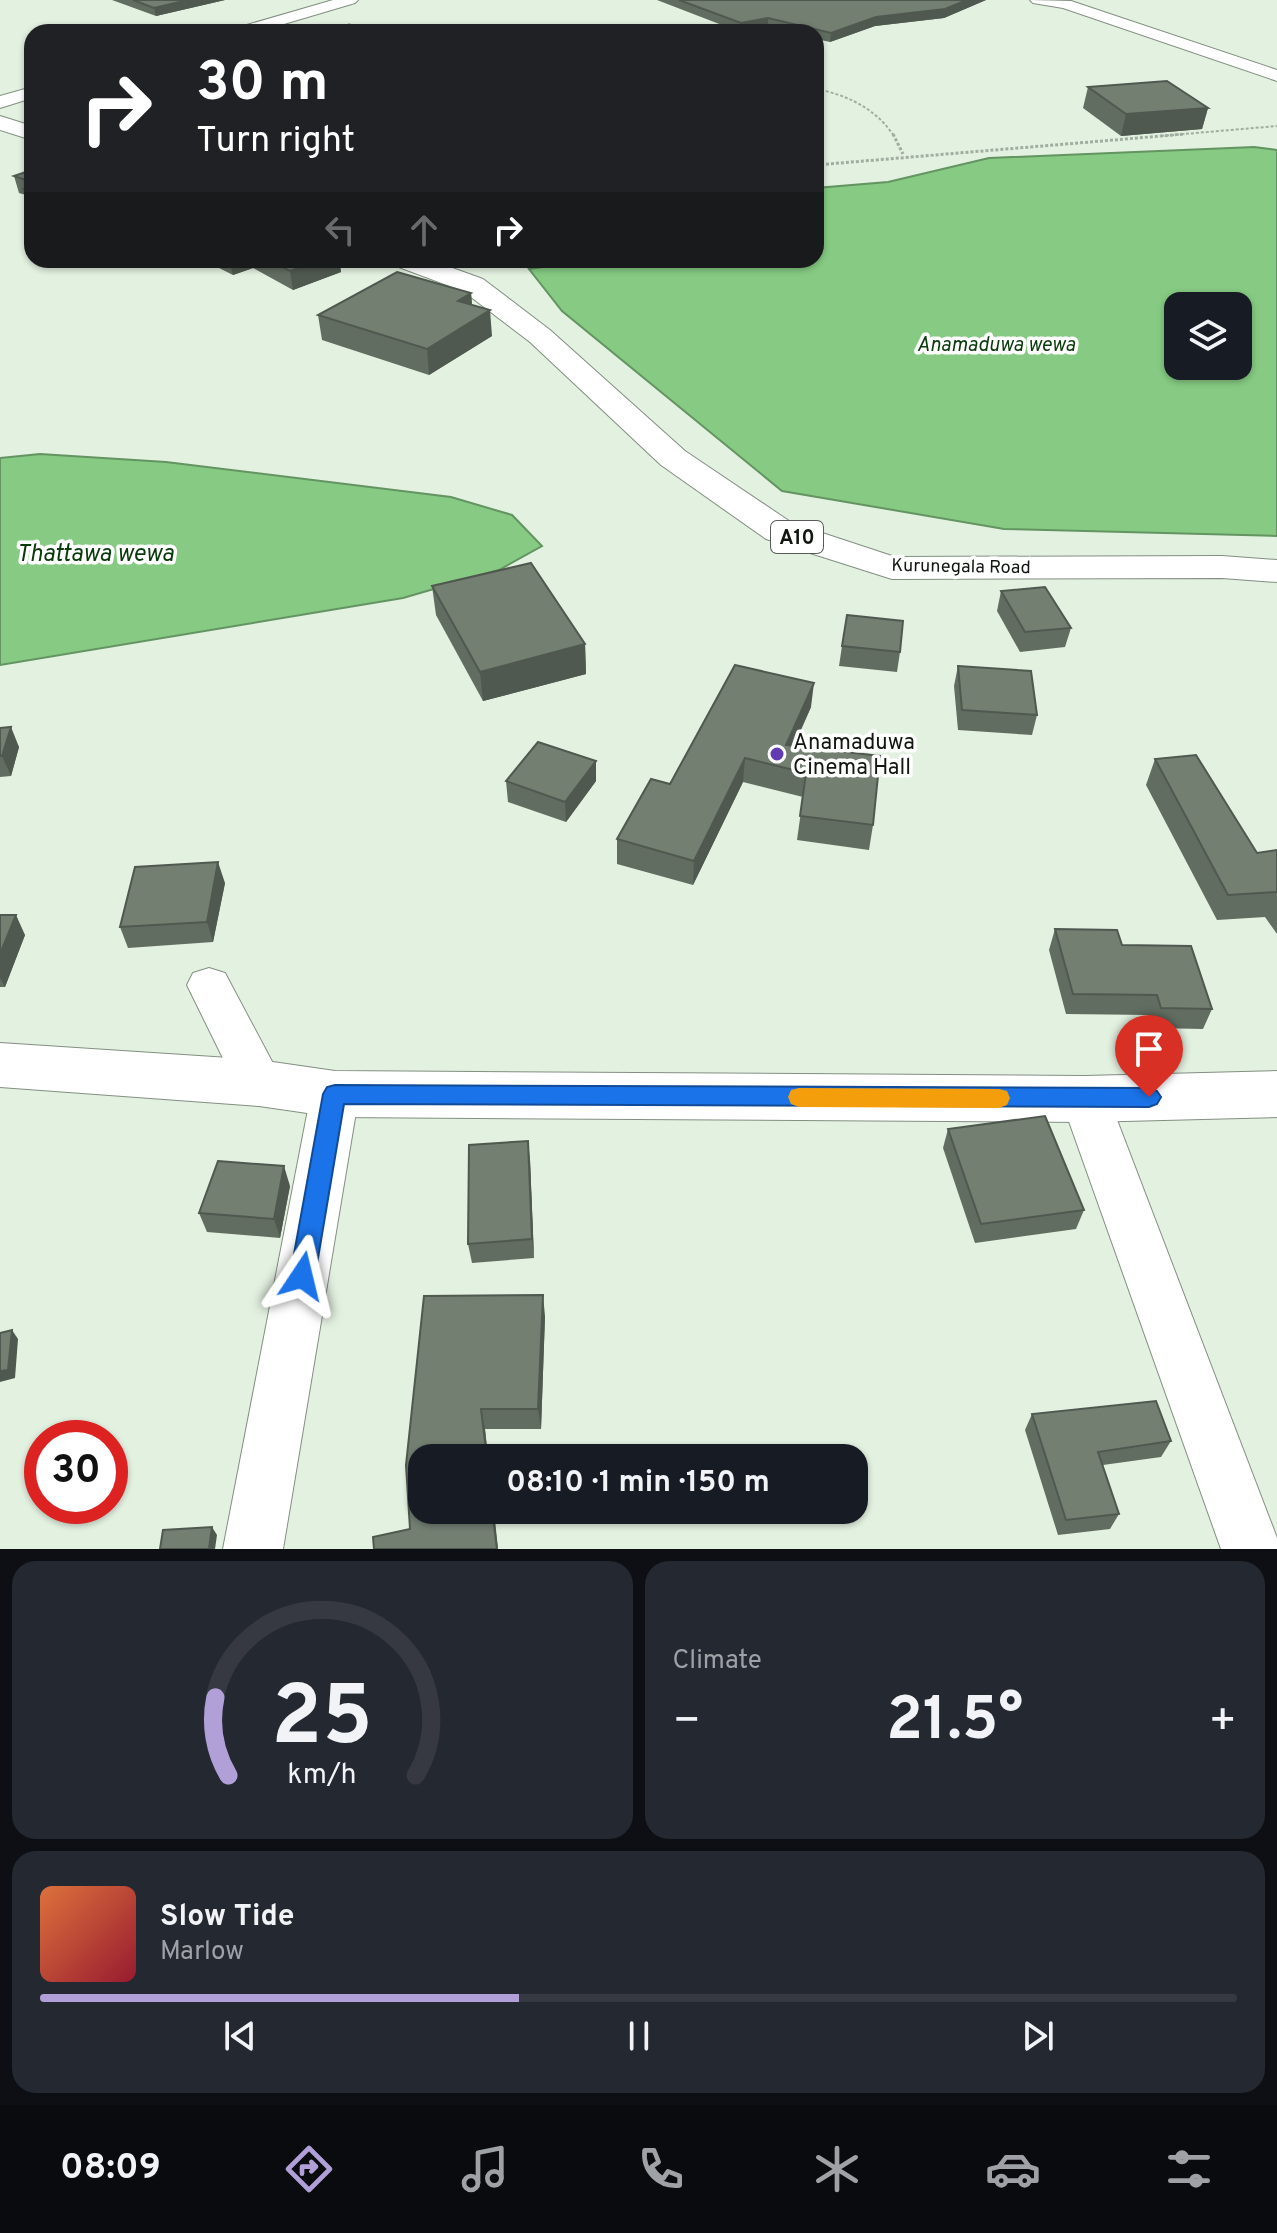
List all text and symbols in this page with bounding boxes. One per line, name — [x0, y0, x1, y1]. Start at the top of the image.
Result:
text: 30 m — [196, 50, 329, 120]
icon: right — [64, 56, 168, 160]
text: Turn right — [196, 119, 355, 165]
icon: left — [318, 208, 362, 252]
icon: ahead — [402, 208, 446, 252]
icon: right — [486, 208, 530, 252]
map controls — [1164, 292, 1252, 380]
button: layers — [1164, 292, 1252, 380]
water label: Anamaduwa wewa — [917, 333, 1076, 359]
road number: A10 — [771, 521, 823, 553]
water label: Thattawa wewa — [16, 540, 174, 570]
street label: Kurunegala Road — [891, 555, 1031, 580]
place label: Anamaduwa Cinema Hall — [793, 730, 915, 782]
marker: Anamaduwa Cinema Hall — [768, 745, 786, 763]
pin — [1115, 1015, 1183, 1097]
icon: arrive — [1127, 1027, 1171, 1071]
position arrow — [260, 1234, 344, 1318]
speed limit sign: 30 — [24, 1420, 128, 1524]
text: 08:10 · 1 min · 150 m — [506, 1465, 770, 1502]
text: Climate — [673, 1645, 762, 1678]
text: 25 — [271, 1669, 373, 1774]
text: 21.5° — [886, 1685, 1023, 1761]
text: − — [673, 1695, 701, 1751]
text: + — [1209, 1695, 1237, 1751]
text: km/h — [288, 1758, 357, 1794]
text: Slow Tide — [160, 1899, 294, 1936]
text: Marlow — [160, 1936, 244, 1969]
icon: previous — [218, 2014, 262, 2058]
icon: pause — [617, 2014, 661, 2058]
icon: next — [1016, 2014, 1060, 2058]
icon: directions — [281, 2141, 337, 2197]
icon: music — [457, 2141, 513, 2197]
icon: phone — [633, 2141, 689, 2197]
icon: climate — [809, 2141, 865, 2197]
icon: car — [985, 2141, 1041, 2197]
icon: filters — [1161, 2141, 1217, 2197]
text: 08:09 — [60, 2146, 161, 2192]

